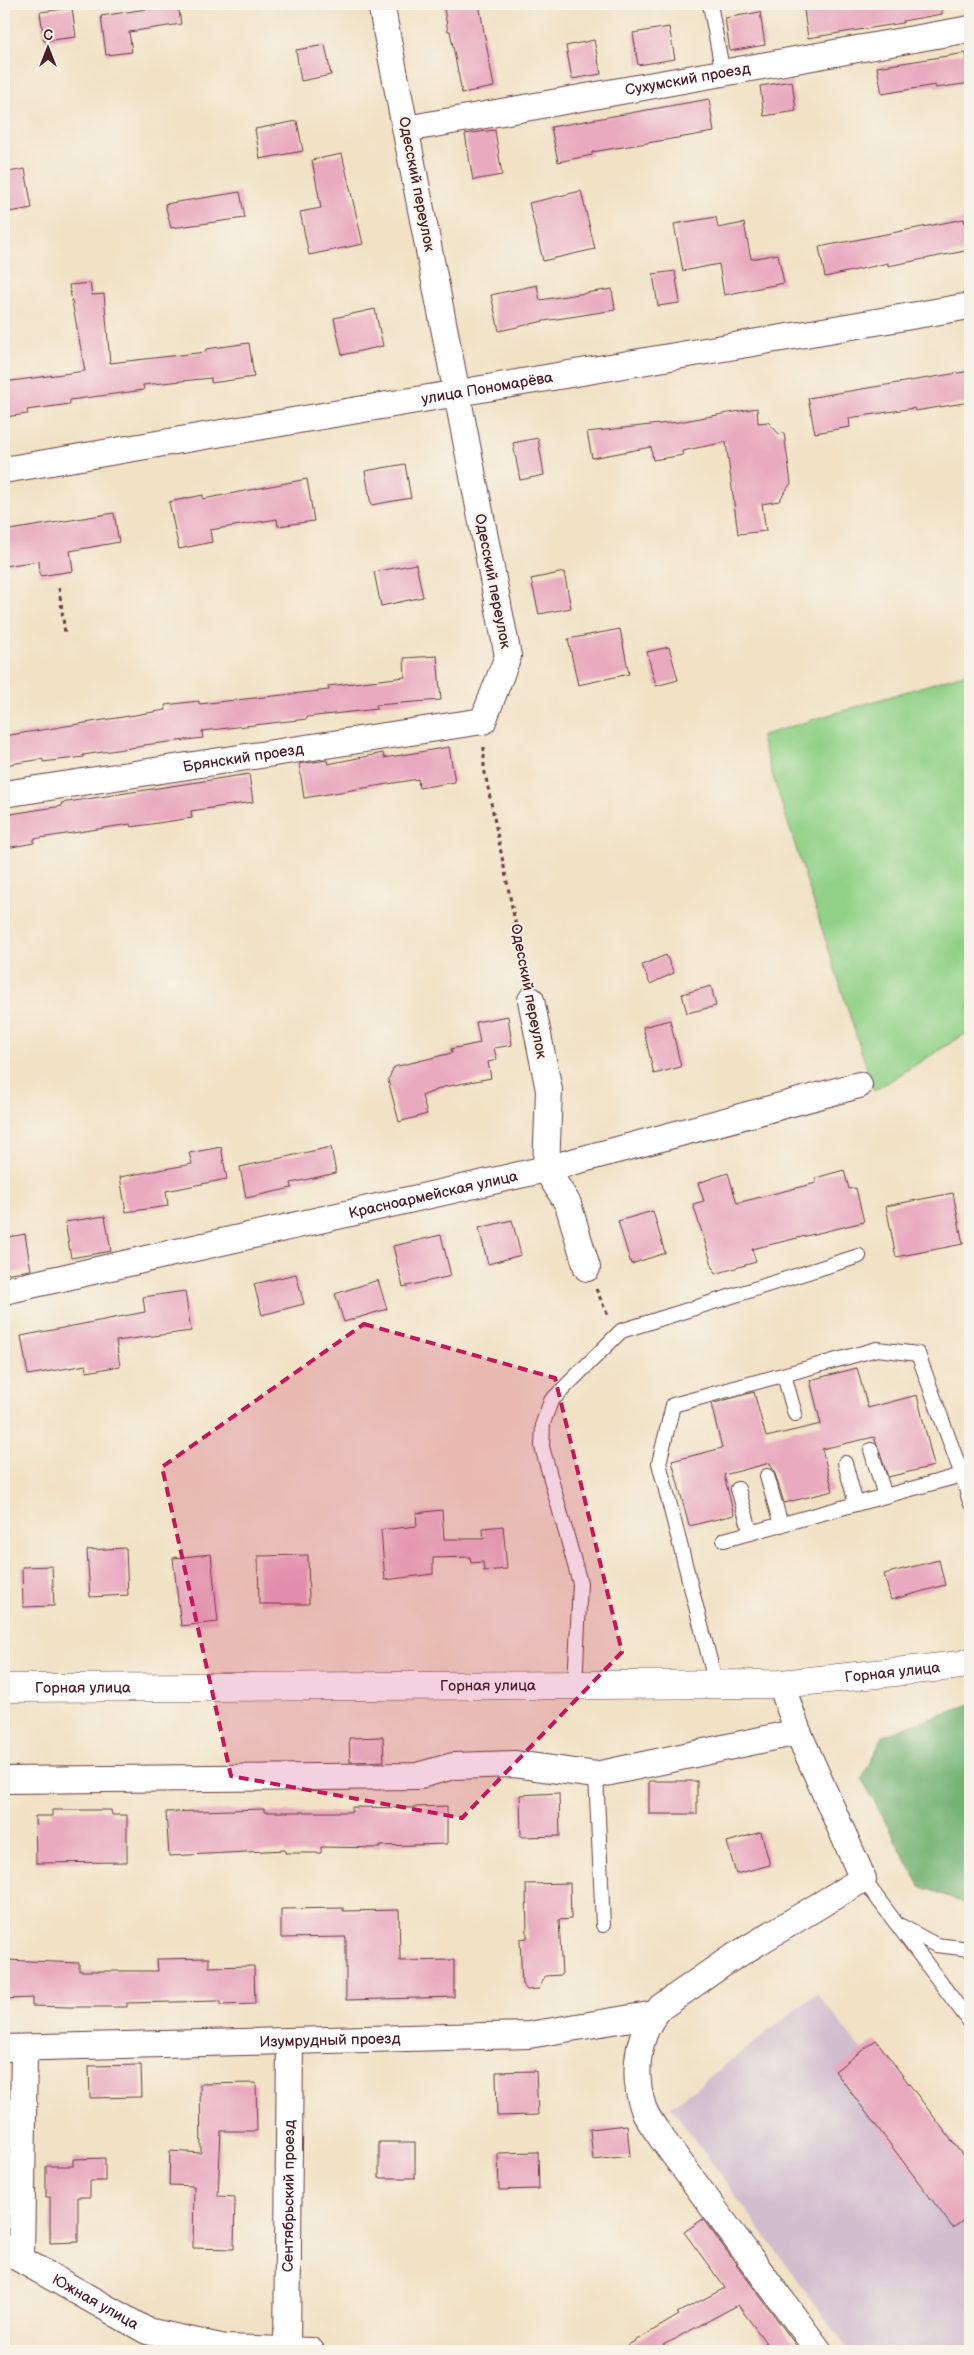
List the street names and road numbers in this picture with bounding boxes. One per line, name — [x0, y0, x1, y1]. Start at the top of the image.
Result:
street label: Сухумский проезд — [624, 59, 752, 100]
street label: Одесский переулок — [394, 115, 439, 253]
street label: улица Пономарёва — [420, 368, 555, 409]
street label: Одесский переулок — [470, 512, 515, 650]
street label: Брянский проезд — [182, 739, 305, 777]
street label: Одесский переулок — [506, 922, 551, 1060]
street label: Красноармейская улица — [347, 1167, 520, 1223]
street label: Горная улица — [844, 1658, 941, 1687]
street label: Горная улица — [440, 1676, 536, 1696]
street label: Горная улица — [35, 1678, 131, 1698]
street label: Изумрудный проезд — [259, 2029, 401, 2052]
street label: Сентябрьский проезд — [279, 2120, 299, 2272]
street label: Южная улица — [48, 2270, 142, 2334]

